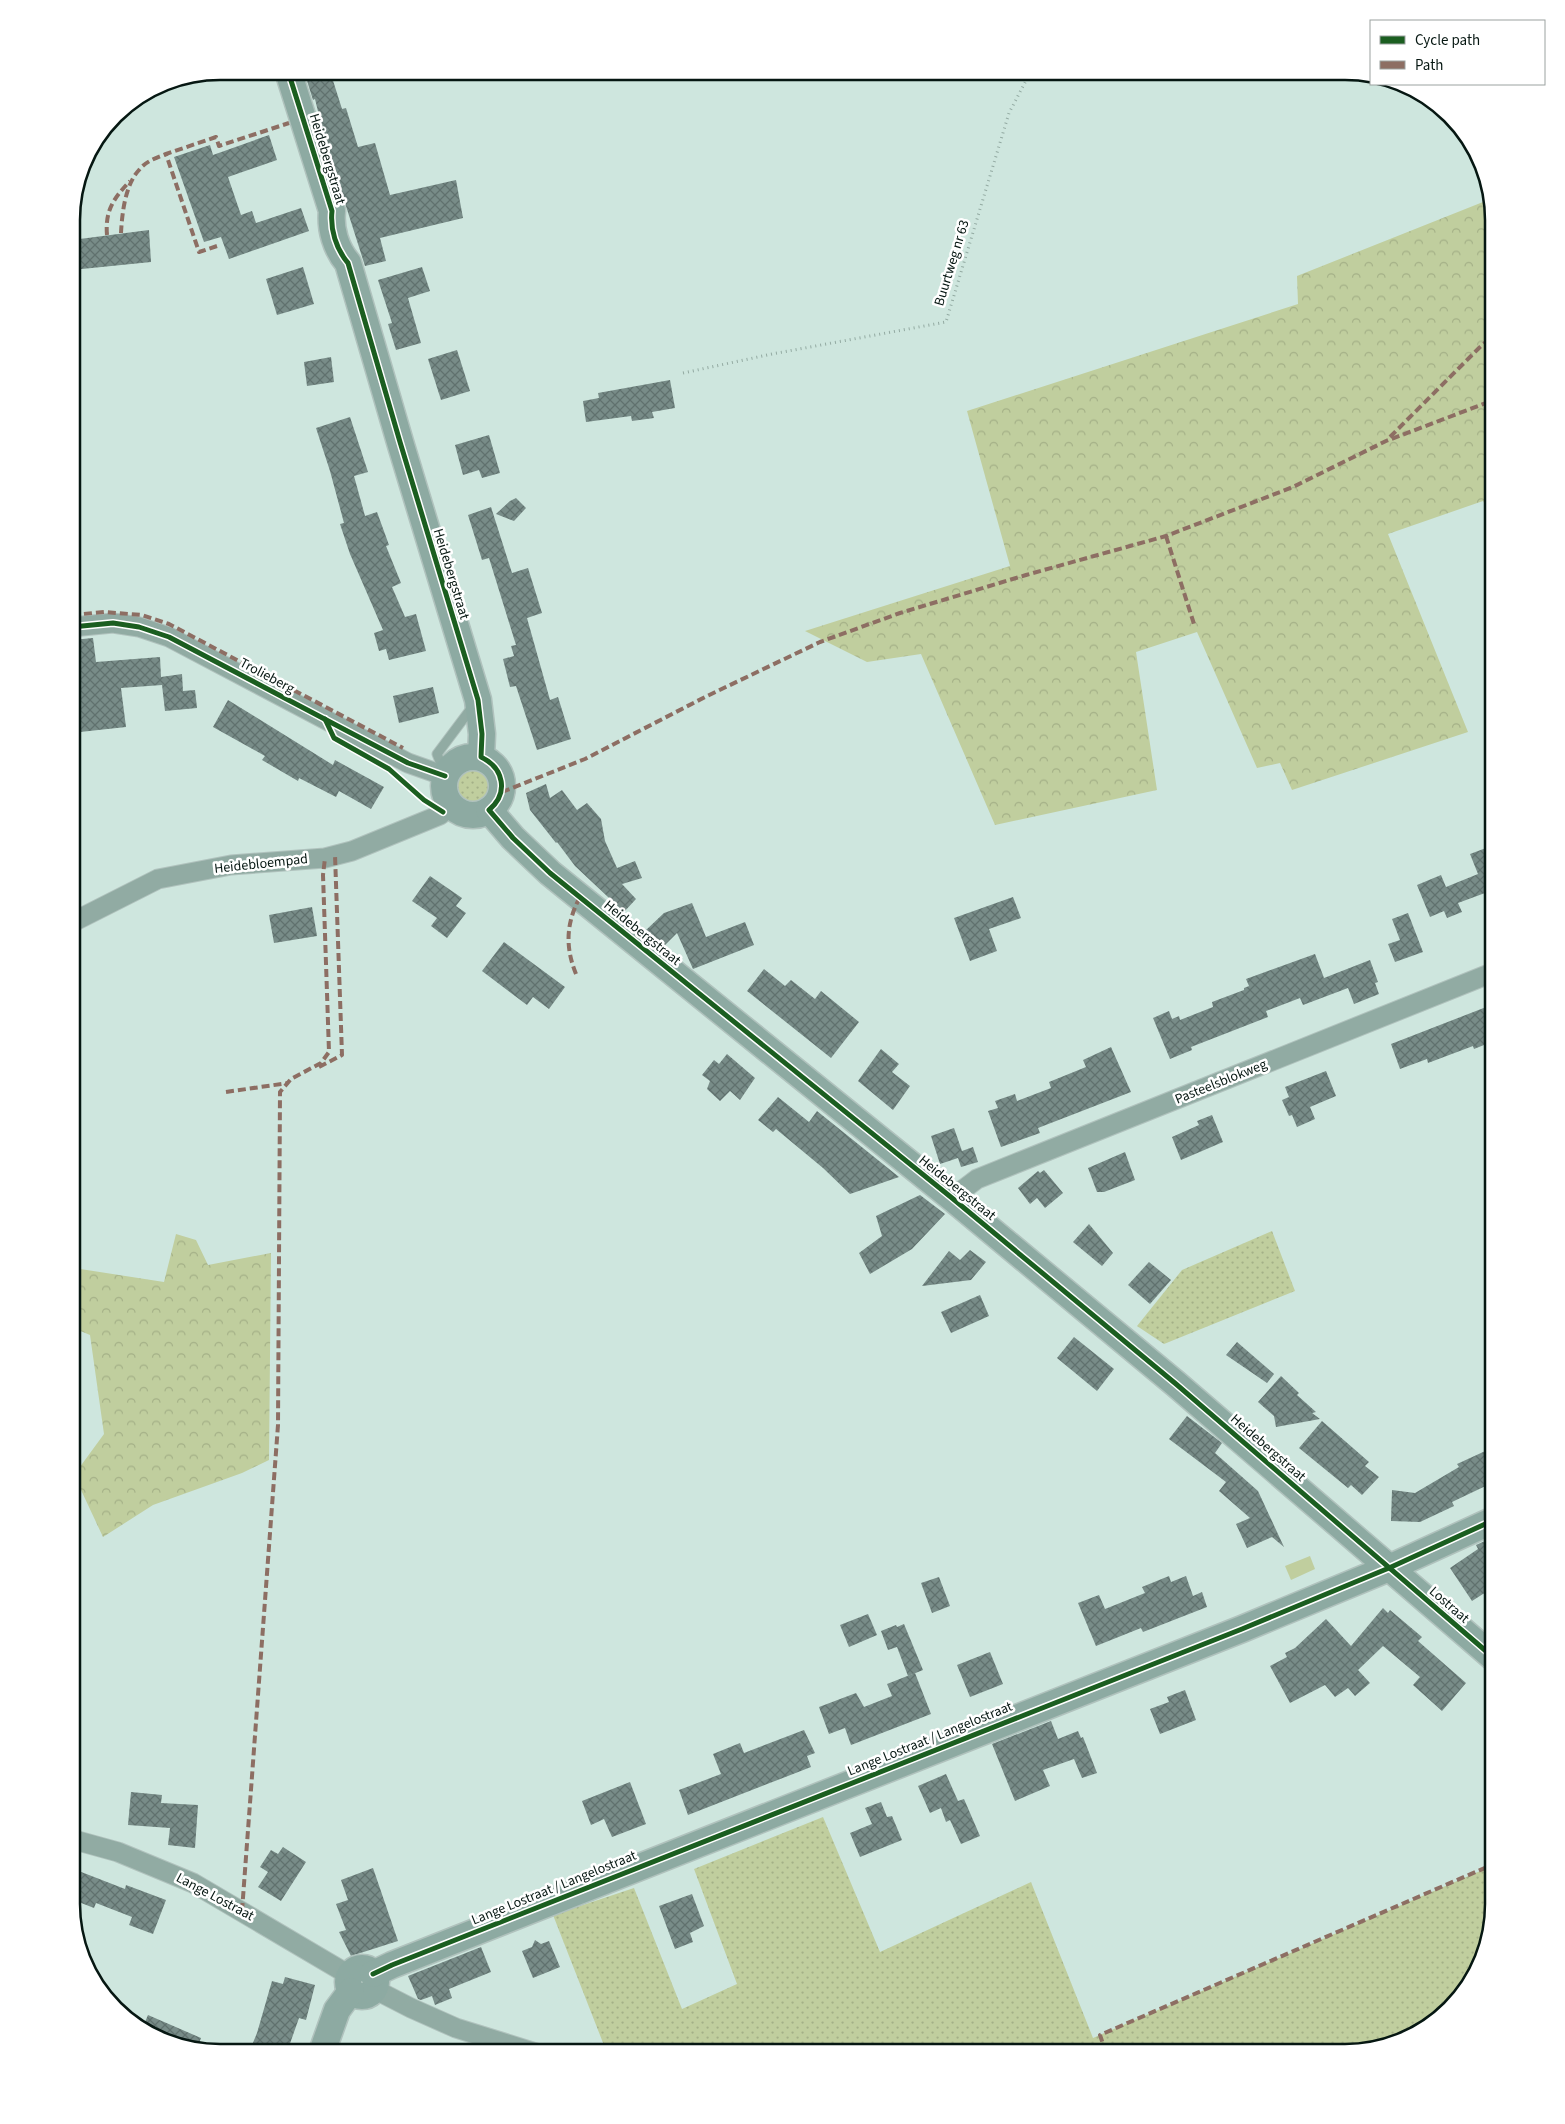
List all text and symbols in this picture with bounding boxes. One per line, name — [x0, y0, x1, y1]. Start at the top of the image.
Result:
legend — [1370, 20, 1545, 85]
text: Cycle path — [1415, 30, 1480, 51]
text: Path — [1415, 55, 1443, 76]
street label: Heidebergstraat — [304, 111, 350, 207]
street label: Buurtweg nr 63 — [929, 218, 975, 308]
street label: Heidebergstraat — [428, 526, 474, 622]
street label: Trolieberg — [236, 653, 298, 699]
street label: Heidebloempad — [213, 849, 309, 879]
street label: Heidebergstraat — [599, 896, 685, 971]
street label: Pasteelsblokweg — [1172, 1054, 1270, 1110]
street label: Heidebergstraat — [914, 1151, 1000, 1226]
street label: Heidebergstraat — [1226, 1410, 1310, 1487]
street label: Lostraat — [1424, 1582, 1474, 1628]
street label: Lange Lostraat / Langelostraat — [845, 1697, 1016, 1781]
street label: Lange Lostraat / Langelostraat — [469, 1846, 640, 1930]
street label: Lange Lostraat — [172, 1868, 258, 1926]

